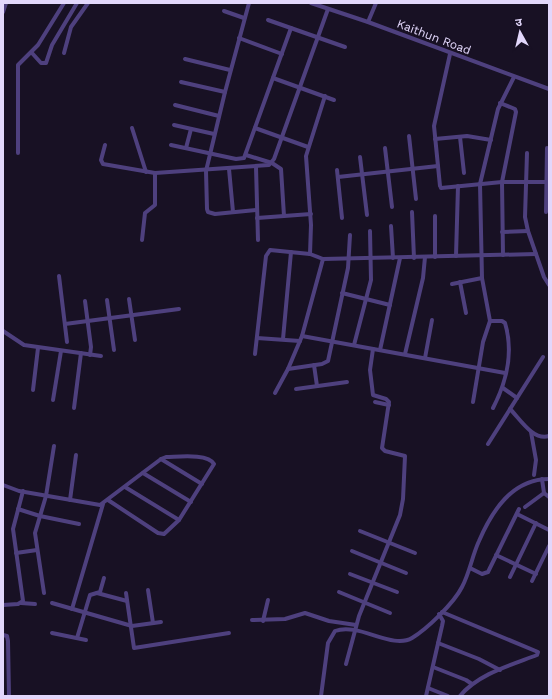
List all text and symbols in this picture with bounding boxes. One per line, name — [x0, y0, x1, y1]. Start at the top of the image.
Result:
north arrow — [500, 12, 540, 52]
street label: Kaithun Road — [395, 16, 473, 58]
text: उ — [515, 16, 523, 29]

